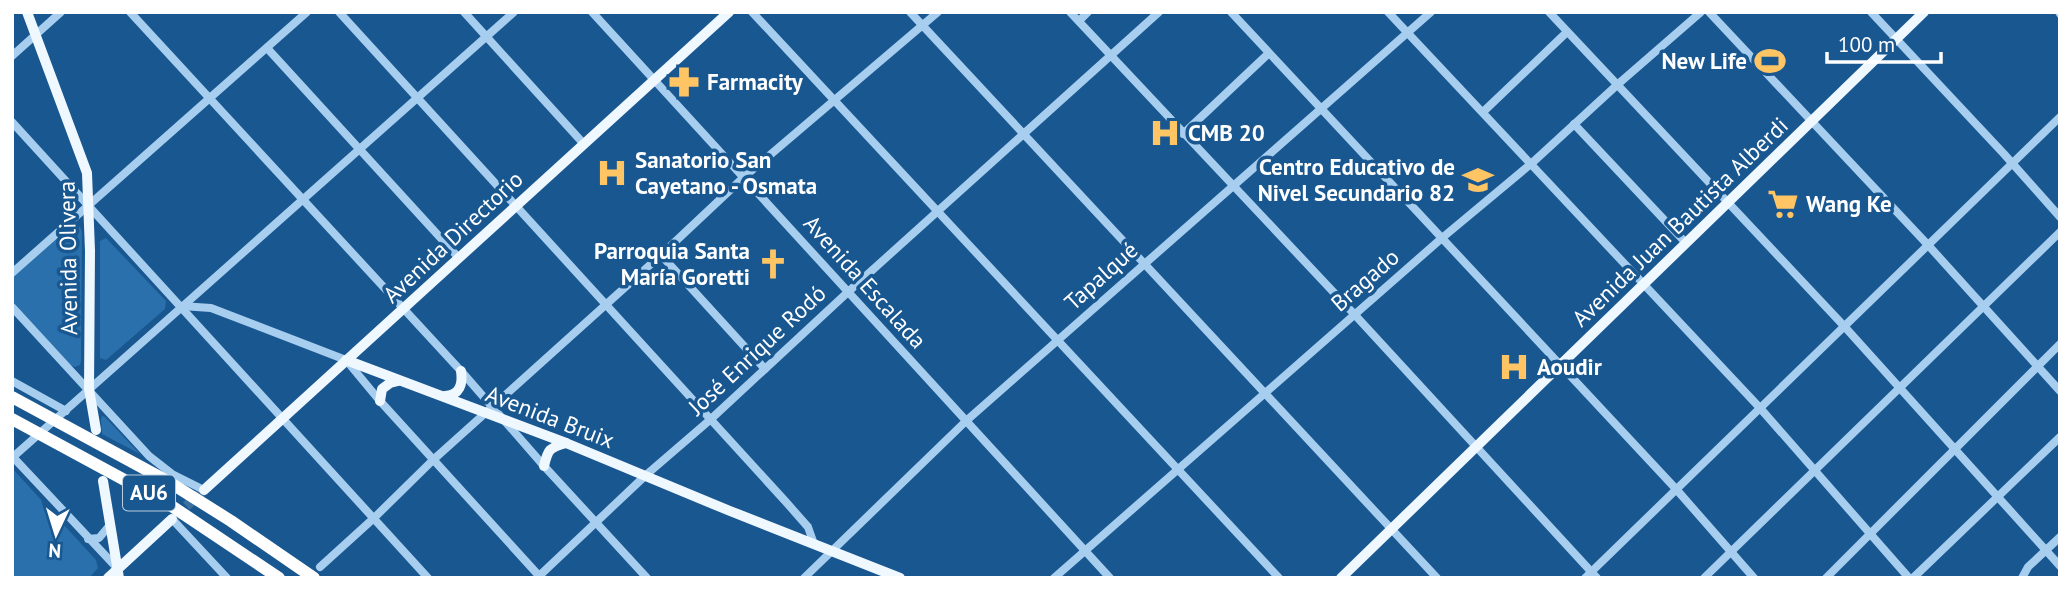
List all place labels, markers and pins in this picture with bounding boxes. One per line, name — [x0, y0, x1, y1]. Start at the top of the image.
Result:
sports icon: New Life — [1753, 44, 1787, 78]
place label: New Life — [1662, 46, 1747, 75]
pharmacy icon: Farmacity — [667, 65, 701, 99]
place label: Farmacity — [707, 67, 804, 96]
hospital icon: CMB 20 — [1148, 116, 1182, 150]
place label: CMB 20 — [1188, 118, 1265, 147]
place label: Sanatorio San Cayetano - Osmata — [635, 145, 817, 200]
place label: Centro Educativo de Nivel Secundario 82 — [1258, 152, 1455, 207]
hospital icon: Sanatorio San Cayetano - Osmata — [595, 156, 629, 190]
school or university icon: Centro Educativo de Nivel Secundario 82 — [1461, 163, 1495, 197]
supermarket icon: Wang Ke — [1766, 187, 1800, 221]
place label: Wang Ke — [1806, 189, 1892, 218]
place label: Parroquia Santa María Goretti — [594, 236, 750, 291]
church icon: Parroquia Santa María Goretti — [756, 247, 790, 281]
hospital icon: Aoudir — [1497, 350, 1531, 384]
place label: Aoudir — [1537, 352, 1603, 381]

